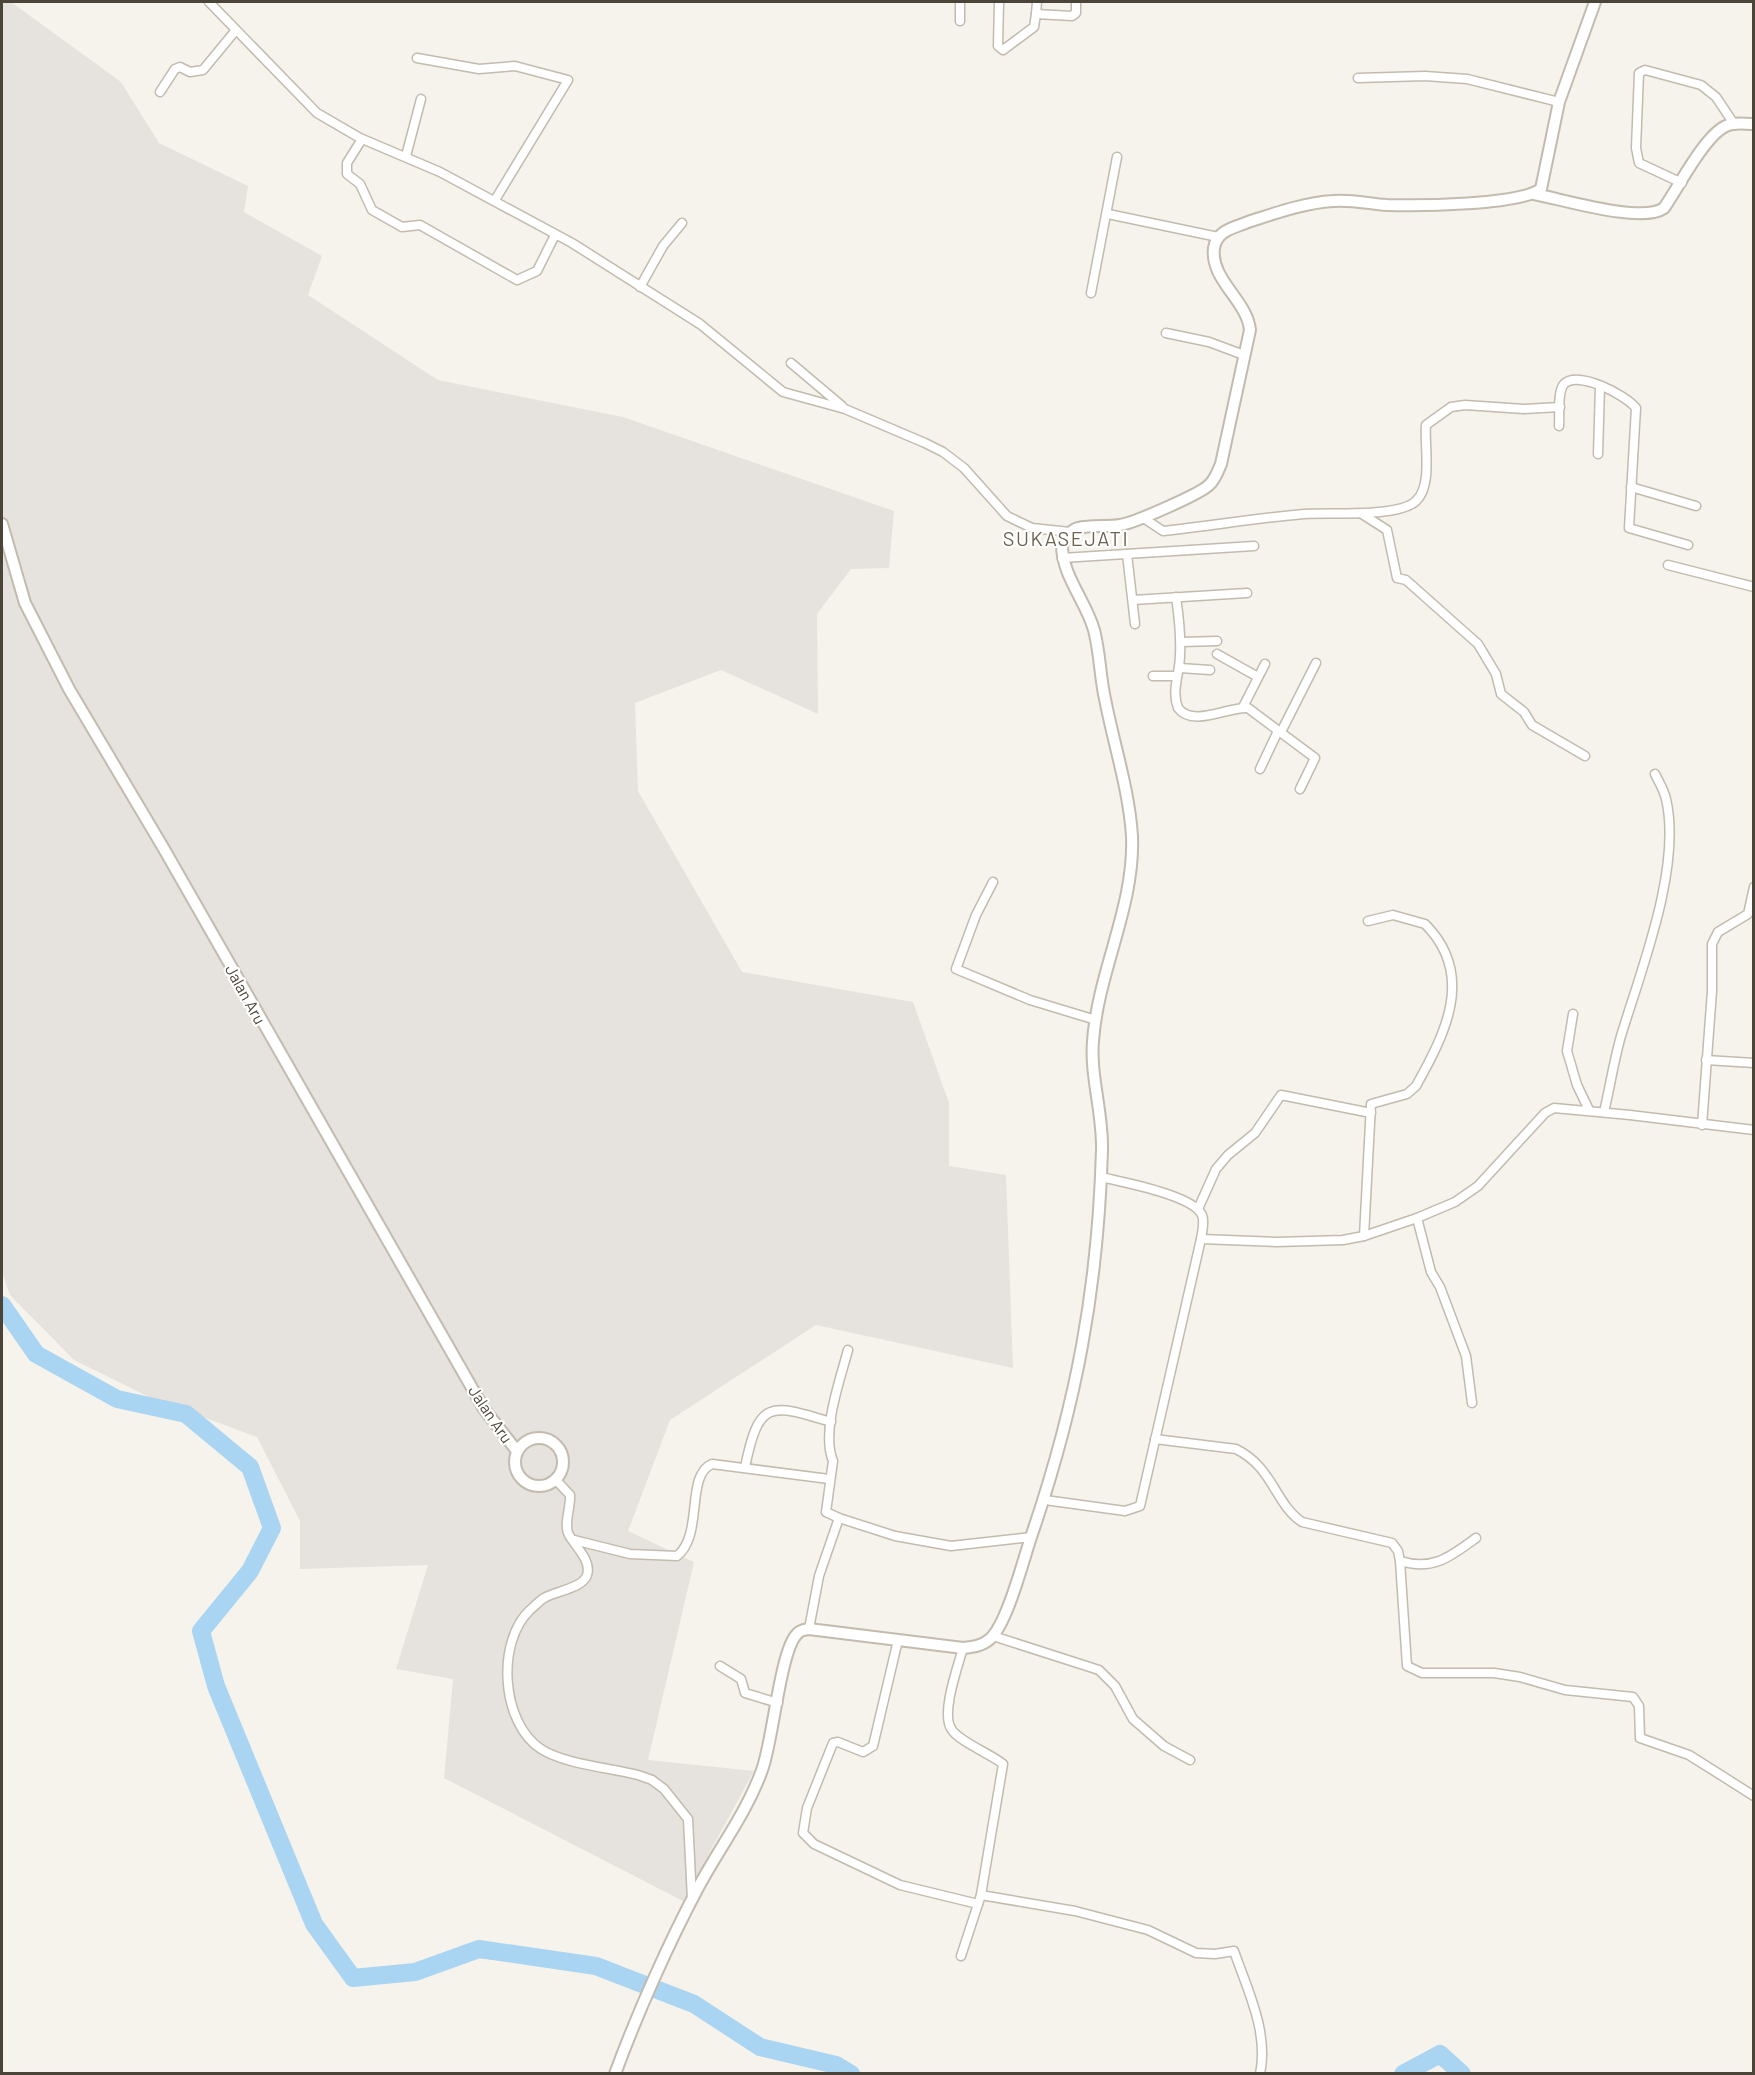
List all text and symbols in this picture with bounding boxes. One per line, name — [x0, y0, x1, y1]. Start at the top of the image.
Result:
district label: SUKASEJATI — [1003, 526, 1129, 550]
street label: Jalan Aru — [222, 961, 270, 1027]
street label: Jalan Aru — [465, 1382, 517, 1446]

